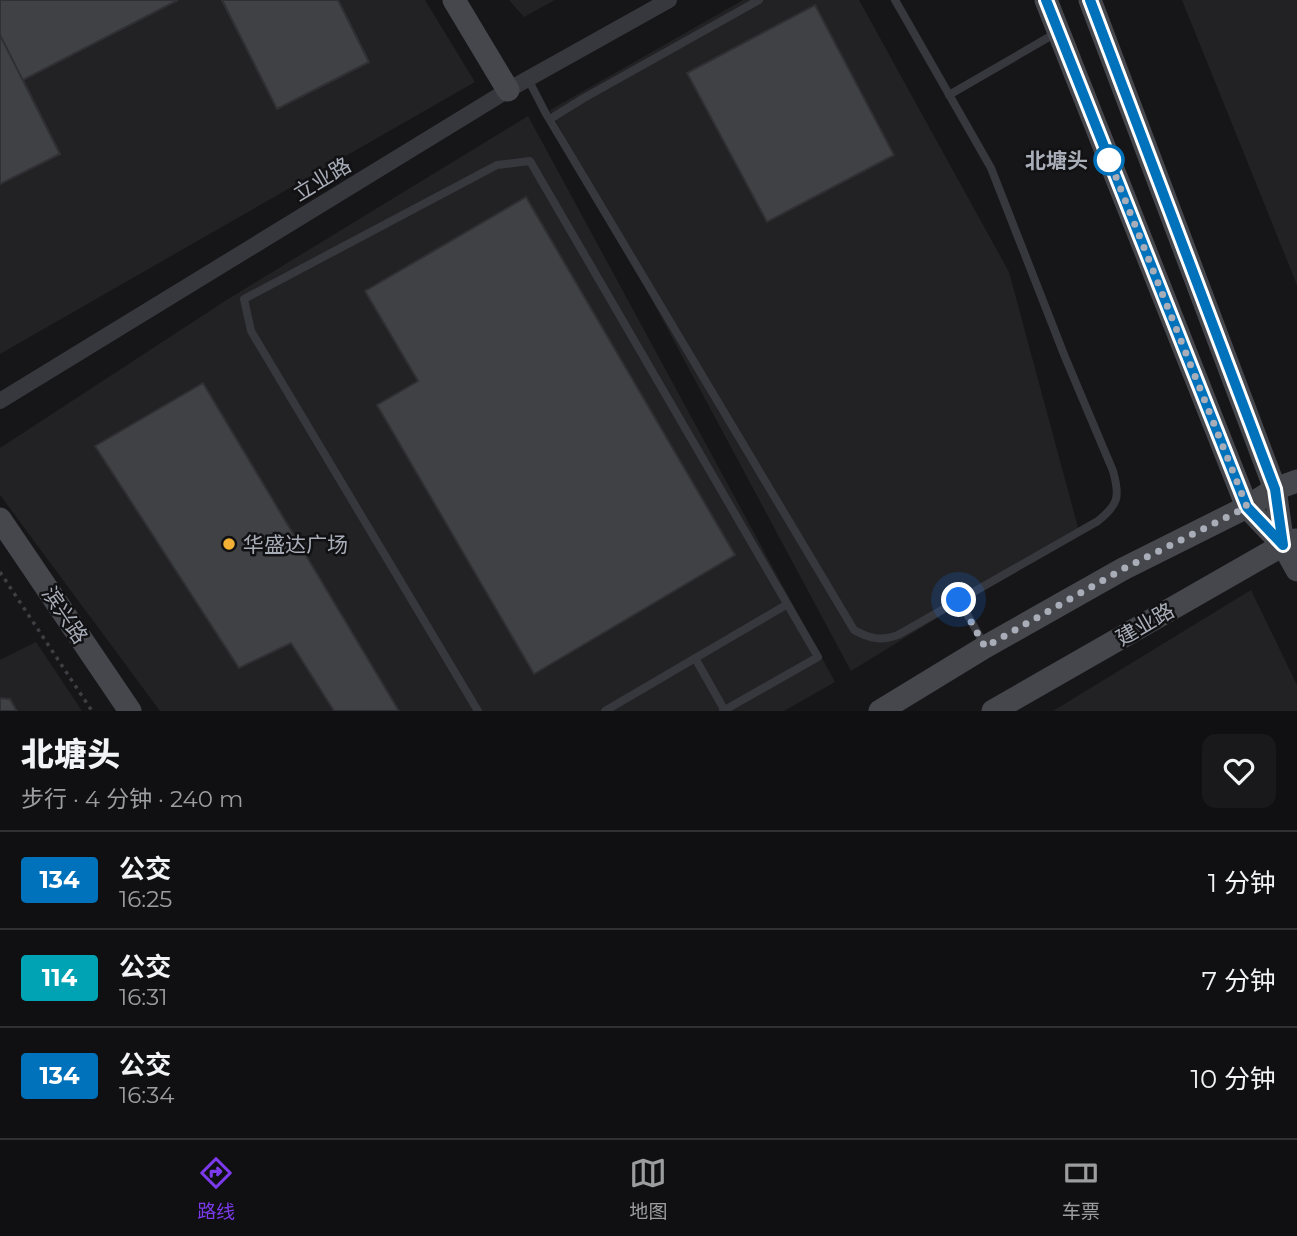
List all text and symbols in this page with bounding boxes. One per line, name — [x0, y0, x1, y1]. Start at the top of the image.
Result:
marker: 北塘头 — [1094, 145, 1124, 175]
place label: 北塘头 — [1025, 148, 1088, 173]
street label: 立业路 — [289, 152, 355, 206]
place label: 华盛达广场 — [243, 532, 348, 557]
marker: 华盛达广场 — [221, 536, 237, 552]
street label: 滨兴路 — [37, 582, 93, 648]
your location — [941, 582, 976, 617]
street label: 建业路 — [1111, 597, 1179, 651]
text: 北塘头 — [21, 734, 120, 774]
button: heart — [1202, 734, 1276, 808]
text: 步行 · 4 分钟 · 240 m — [21, 785, 243, 813]
text: 公交 — [119, 853, 171, 885]
text: 134 — [39, 865, 80, 894]
text: 1 分钟 — [1208, 867, 1276, 899]
text: 16:25 — [119, 885, 172, 913]
text: 公交 — [119, 951, 171, 983]
text: 114 — [42, 963, 77, 992]
text: 7 分钟 — [1202, 965, 1276, 997]
text: 16:31 — [119, 983, 167, 1011]
text: 公交 — [119, 1049, 171, 1081]
text: 134 — [39, 1061, 80, 1090]
text: 10 分钟 — [1191, 1063, 1276, 1095]
text: 16:34 — [119, 1081, 174, 1109]
tab: 路线 — [197, 1154, 235, 1223]
tab: 地图 — [629, 1154, 668, 1223]
tab: 车票 — [1062, 1154, 1100, 1223]

